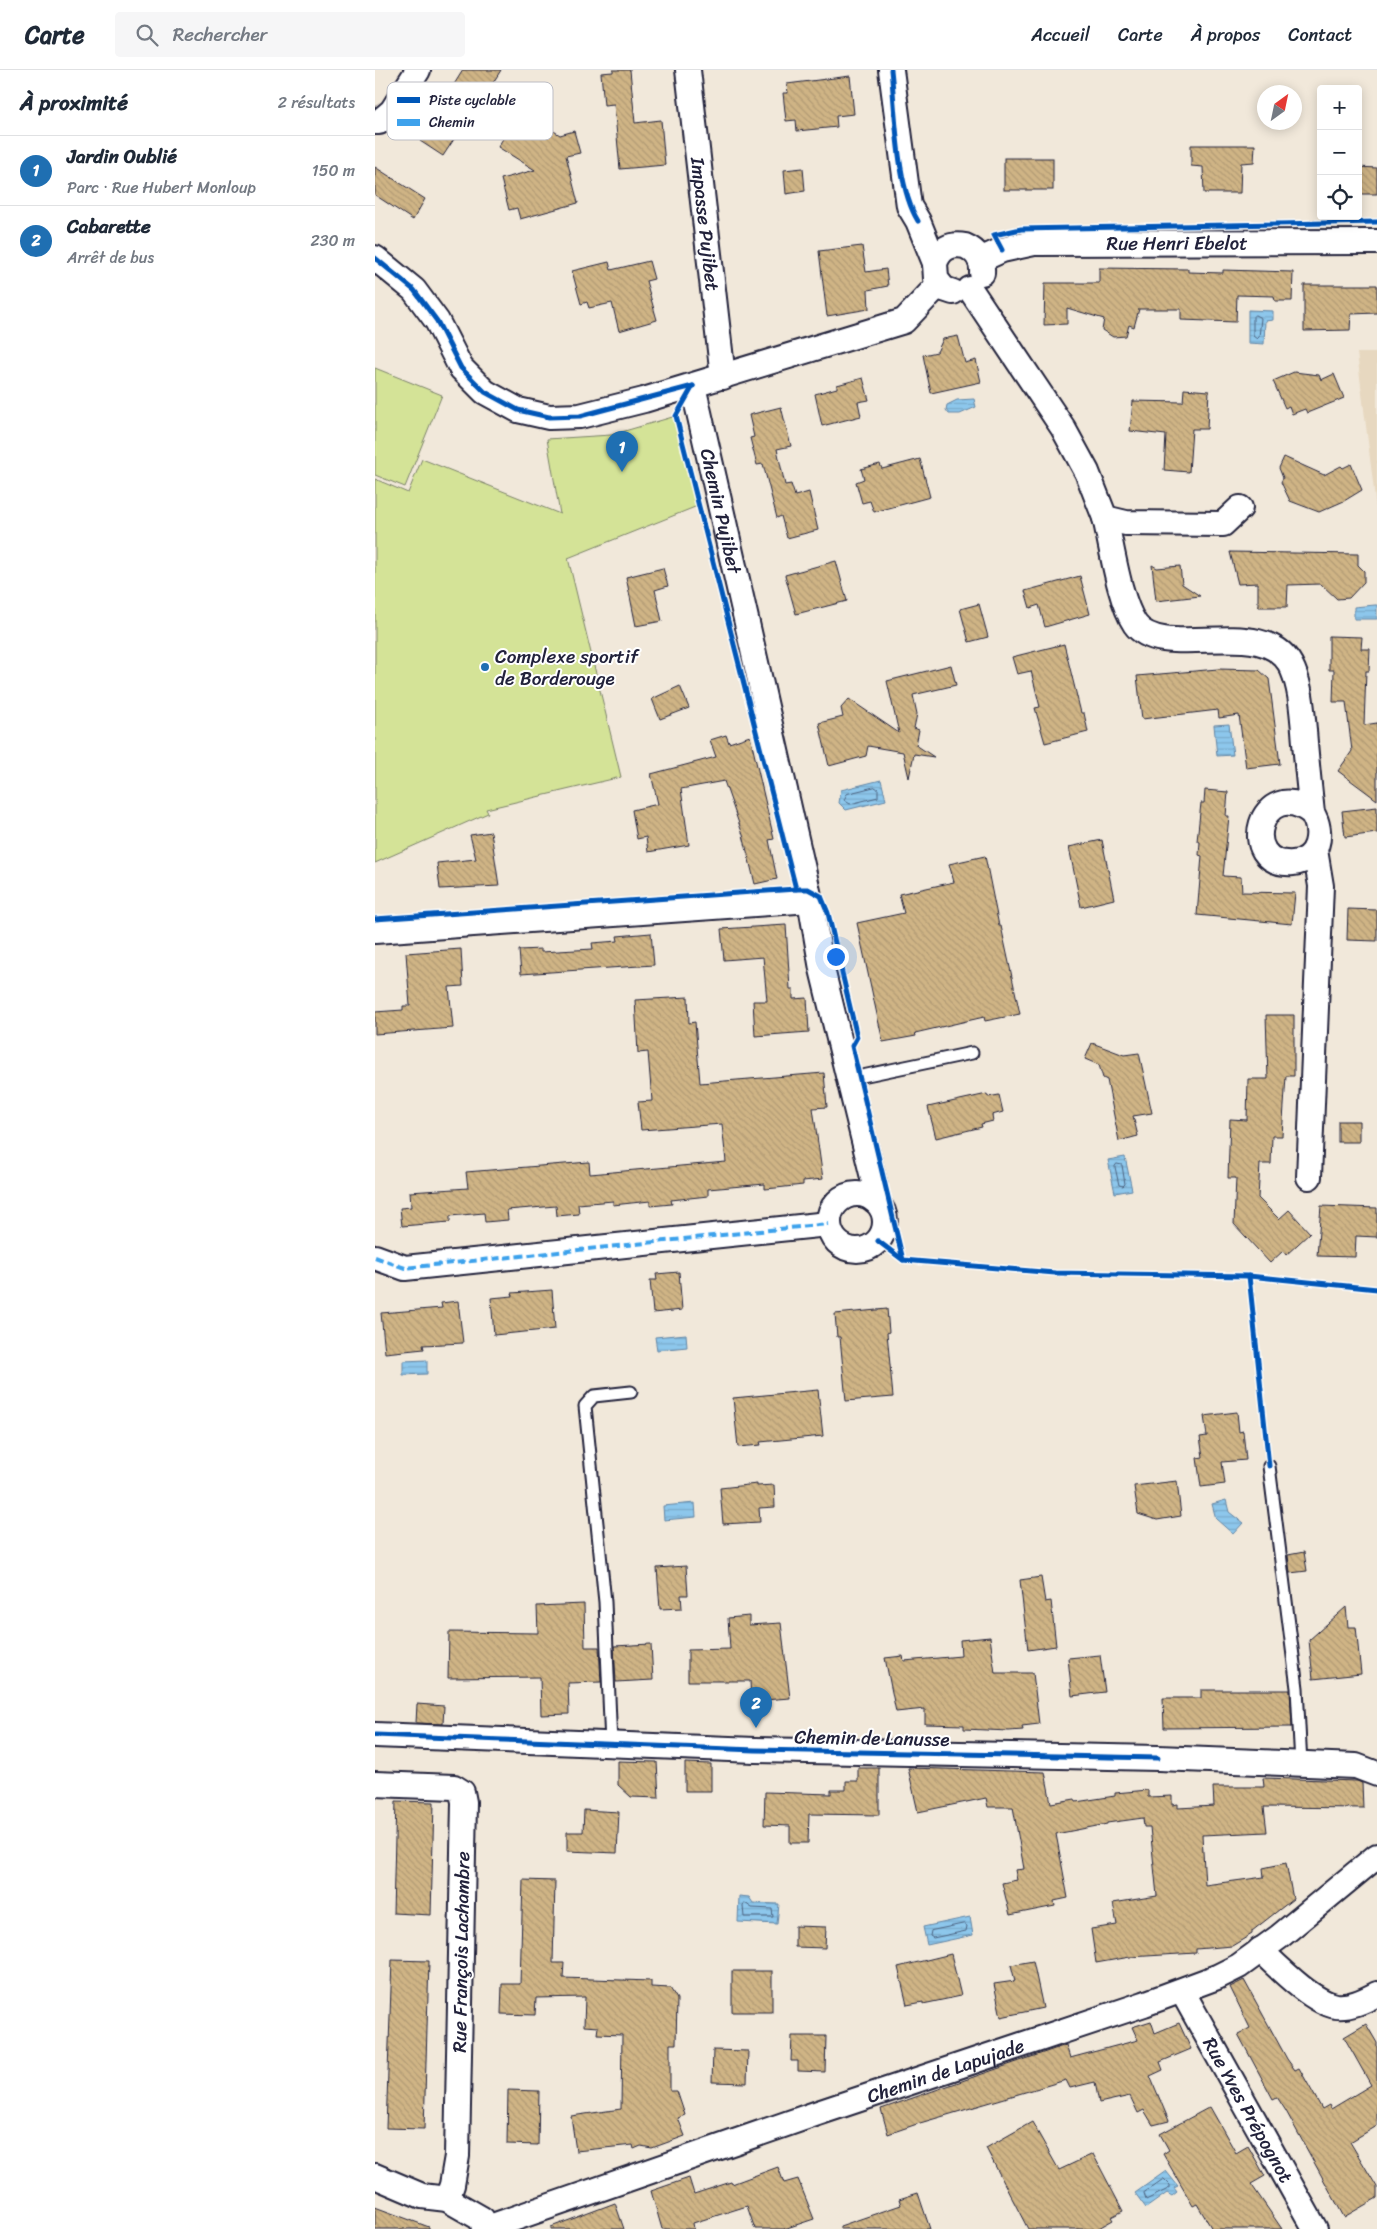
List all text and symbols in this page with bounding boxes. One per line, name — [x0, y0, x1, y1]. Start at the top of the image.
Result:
search box — [115, 12, 465, 57]
text: Carte — [25, 14, 85, 56]
text: Rechercher — [173, 18, 267, 51]
text: Accueil — [1031, 19, 1090, 51]
text: Carte — [1118, 19, 1163, 51]
text: À propos — [1191, 19, 1260, 51]
text: Contact — [1288, 19, 1352, 51]
icon: search — [133, 21, 161, 49]
legend — [387, 82, 553, 140]
text: À proximité — [20, 84, 128, 122]
north arrow — [1257, 85, 1302, 130]
map controls — [1317, 85, 1362, 220]
button: + — [1317, 85, 1362, 130]
text: 2 résultats — [278, 88, 355, 117]
text: Piste cyclable — [429, 88, 516, 113]
text: Chemin — [429, 110, 475, 135]
button: − — [1317, 130, 1362, 175]
text: Jardin Oublié — [67, 140, 177, 173]
street label: Impasse Pujibet — [681, 154, 730, 293]
text: 1 — [33, 156, 39, 185]
text: 150 m — [312, 156, 355, 185]
text: Parc · Rue Hubert Monloup — [67, 173, 256, 202]
button: locate — [1317, 175, 1362, 220]
text: Cabarette — [67, 210, 151, 243]
text: 2 — [31, 226, 41, 255]
text: 230 m — [310, 226, 355, 255]
street label: Rue Henri Ebelot — [1107, 226, 1248, 259]
text: Arrêt de bus — [67, 243, 154, 272]
pin: 1 — [606, 431, 638, 472]
street label: Chemin Pujibet — [691, 445, 752, 578]
place label: Complexe sportif de Borderouge — [495, 640, 640, 695]
marker: Complexe sportif de Borderouge — [479, 661, 491, 673]
your location — [823, 944, 849, 970]
pin: 2 — [740, 1687, 772, 1728]
street label: Chemin de Lanusse — [794, 1720, 950, 1756]
street label: Rue François Lachambre — [443, 1851, 479, 2053]
street label: Chemin de Lapujade — [862, 2029, 1029, 2112]
street label: Rue Yves Prépognot — [1194, 2031, 1302, 2189]

